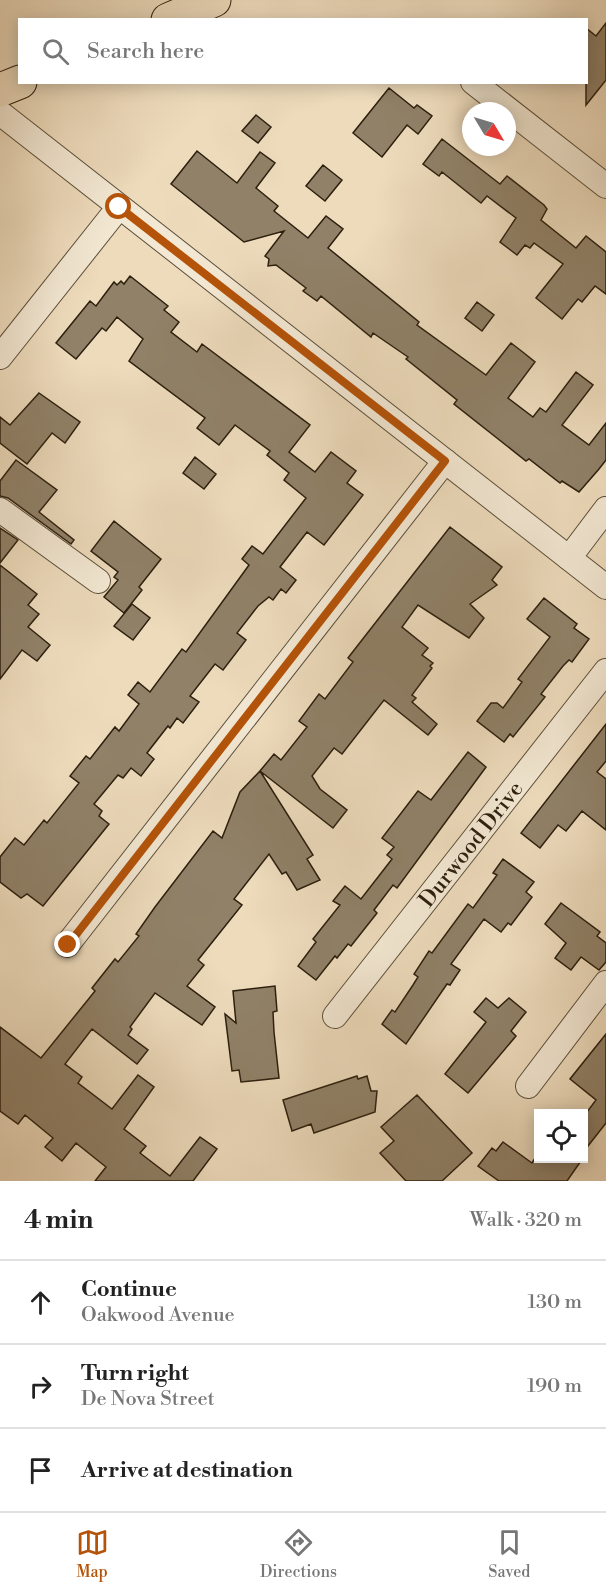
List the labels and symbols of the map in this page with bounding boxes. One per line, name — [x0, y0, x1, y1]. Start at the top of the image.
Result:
north arrow — [462, 102, 516, 156]
route start — [105, 193, 131, 219]
street label: Durwood Drive — [414, 776, 529, 913]
route end — [54, 931, 80, 957]

